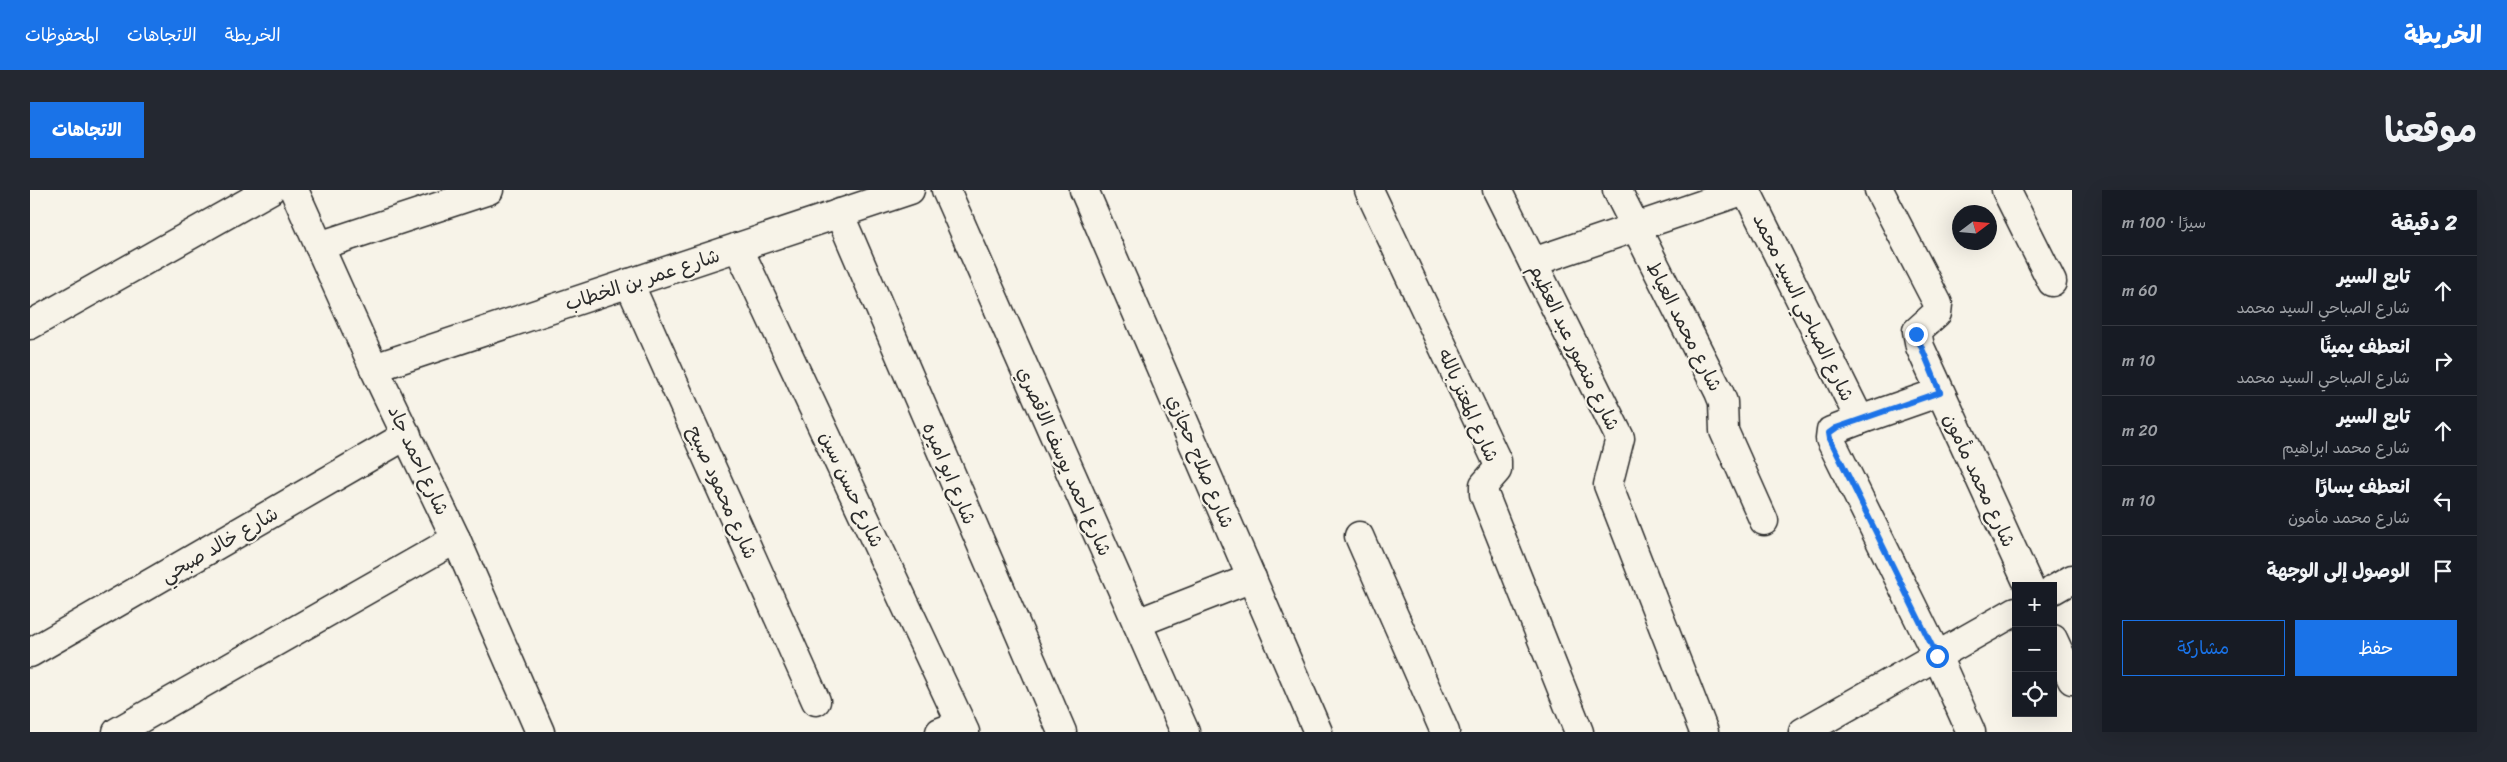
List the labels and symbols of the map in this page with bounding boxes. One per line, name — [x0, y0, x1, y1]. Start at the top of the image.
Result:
north arrow — [1952, 205, 1997, 250]
street label: شارع الصباحي السيد محمد — [1744, 207, 1864, 407]
street label: شارع عمر بن الخطاب — [560, 239, 724, 320]
street label: شارع محمد العياط — [1637, 255, 1732, 397]
street label: شارع منصور عبد العظيم — [1520, 258, 1629, 436]
route end — [1905, 323, 1928, 346]
street label: شارع المعتز بالله — [1429, 343, 1508, 468]
street label: شارع احمد يوسف الاقصري — [1008, 361, 1121, 561]
street label: شارع صلاح حجازي — [1157, 389, 1244, 533]
street label: شارع احمد جاد — [379, 400, 458, 521]
street label: شارع محمد مأمون — [1934, 408, 2025, 553]
street label: شارع ابو اميره — [913, 417, 986, 530]
street label: شارع محمود صبيح — [678, 420, 767, 565]
street label: شارع حسن سين — [810, 425, 893, 553]
street label: شارع خالد صبحي — [154, 497, 284, 592]
route start — [1926, 645, 1949, 668]

